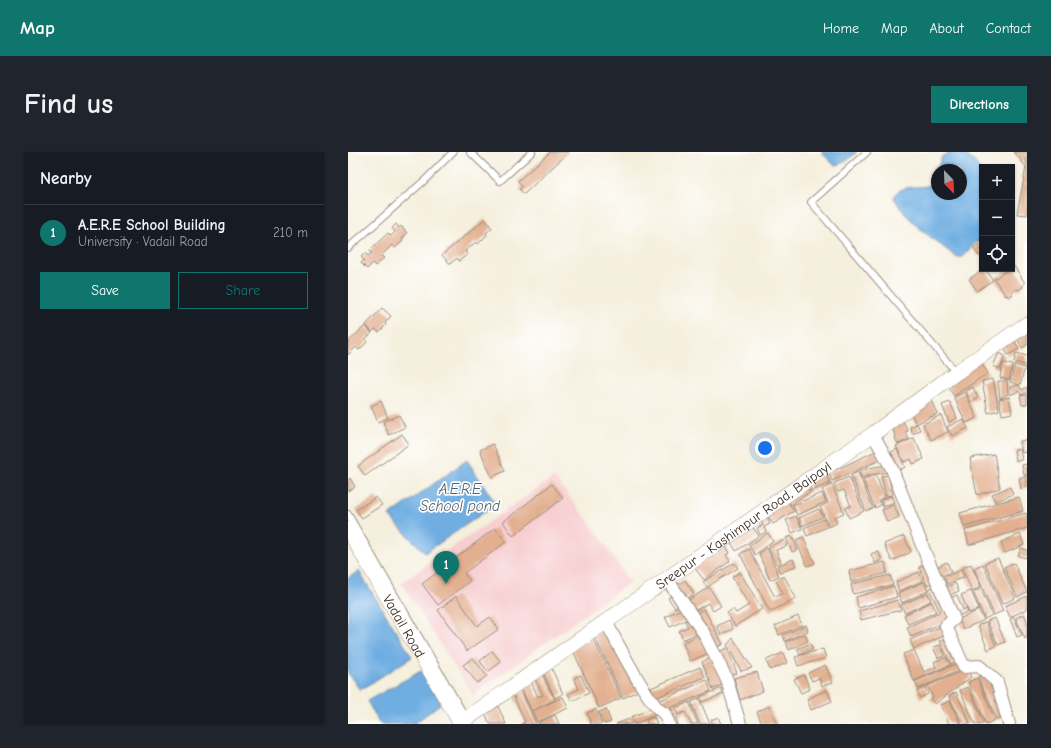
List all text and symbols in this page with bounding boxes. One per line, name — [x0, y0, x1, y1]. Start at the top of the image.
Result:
text: Map — [20, 17, 55, 39]
text: Home — [823, 20, 859, 37]
text: Map — [881, 20, 907, 37]
text: About — [929, 20, 964, 37]
text: Contact — [986, 20, 1031, 37]
button: Directions — [931, 86, 1027, 123]
text: Find us — [24, 88, 113, 120]
north arrow — [931, 164, 967, 200]
map controls — [979, 164, 1015, 272]
button: + — [979, 164, 1015, 200]
text: Nearby — [40, 169, 91, 188]
button: − — [979, 200, 1015, 236]
text: A.E.R.E School Building — [78, 216, 226, 234]
text: 1 — [50, 225, 56, 240]
text: 210 m — [273, 225, 308, 240]
text: University · Vadail Road — [78, 234, 208, 249]
button: locate — [979, 236, 1015, 272]
button: Save — [40, 272, 170, 309]
button: Share — [178, 272, 308, 309]
your location — [755, 438, 775, 458]
street label: Sreepur - Kashimpur Road, Baipayl — [652, 458, 834, 593]
water label: A.E.R.E School pond — [420, 480, 501, 515]
pin: 1 — [433, 551, 459, 584]
street label: Vadail Road — [379, 591, 429, 660]

